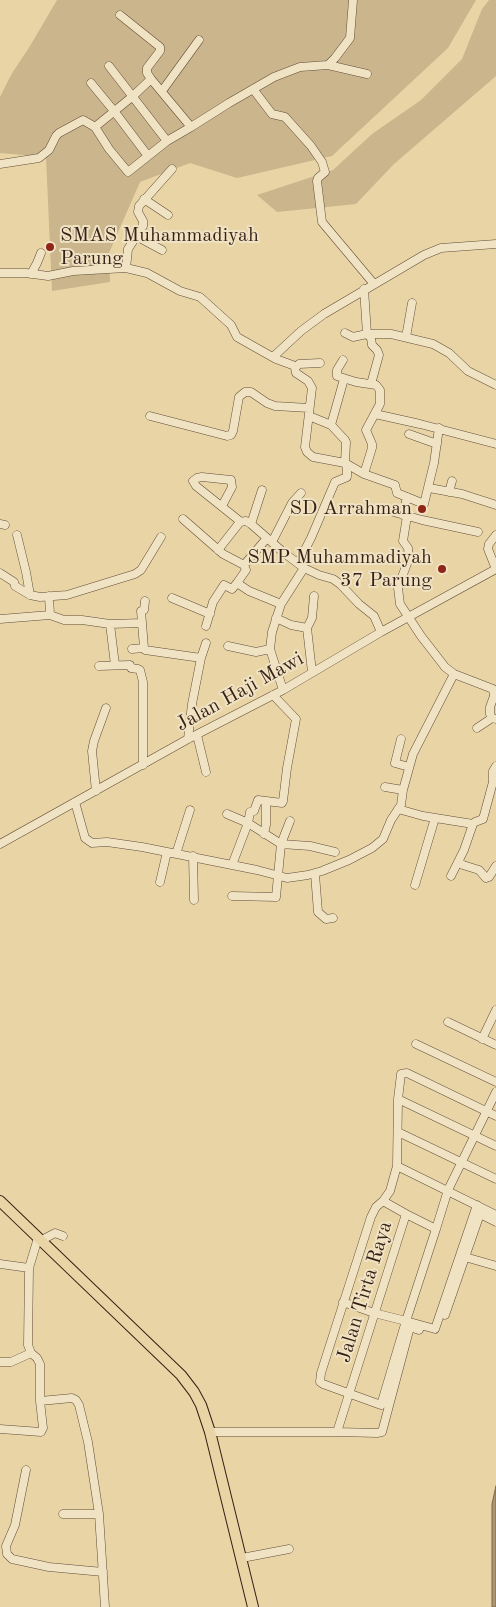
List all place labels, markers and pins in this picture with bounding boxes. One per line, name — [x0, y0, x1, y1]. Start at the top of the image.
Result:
place label: SMAS Muhammadiyah Parung — [60, 224, 259, 271]
marker: SMAS Muhammadiyah Parung — [44, 241, 56, 253]
place label: SD Arrahman — [289, 497, 412, 521]
marker: SD Arrahman — [416, 503, 428, 515]
place label: SMP Muhammadiyah 37 Parung — [247, 546, 432, 593]
marker: SMP Muhammadiyah 37 Parung — [436, 563, 448, 575]

